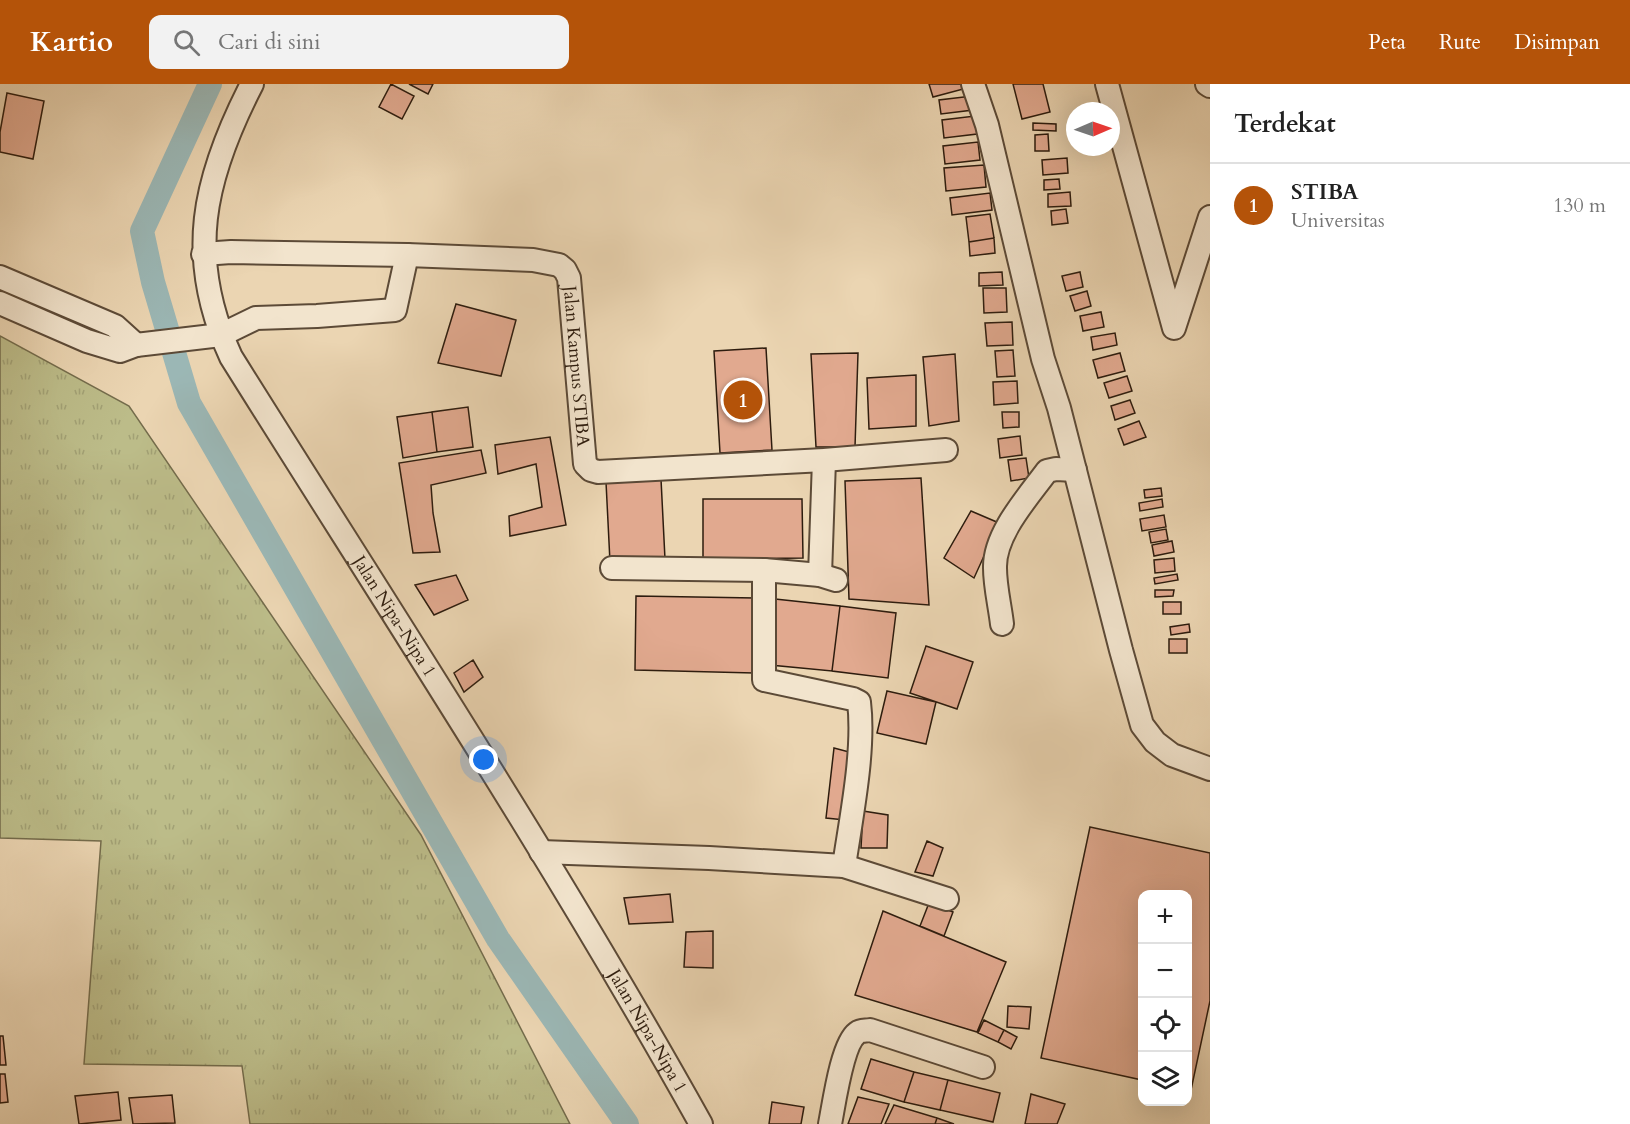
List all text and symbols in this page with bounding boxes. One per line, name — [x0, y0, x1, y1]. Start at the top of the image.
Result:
search box — [149, 15, 569, 69]
text: Kartio — [30, 23, 113, 61]
icon: search — [170, 26, 203, 59]
text: Cari di sini — [218, 27, 321, 57]
text: Peta — [1368, 28, 1406, 57]
text: Rute — [1439, 28, 1481, 57]
text: Disimpan — [1514, 28, 1600, 57]
north arrow — [1066, 102, 1120, 156]
text: Terdekat — [1234, 106, 1336, 141]
text: STIBA — [1291, 177, 1359, 207]
text: 1 — [1248, 192, 1259, 219]
text: 130 m — [1553, 192, 1606, 219]
text: Universitas — [1291, 207, 1385, 234]
street label: Jalan Kampus STIBA — [556, 282, 595, 448]
pin: 1 — [724, 378, 762, 422]
street label: Jalan Nipa-Nipa 1 — [345, 548, 442, 682]
your location — [469, 745, 498, 774]
map controls — [1138, 890, 1192, 1106]
button: + — [1138, 890, 1192, 944]
button: − — [1138, 944, 1192, 998]
street label: Jalan Nipa-Nipa 1 — [600, 962, 693, 1098]
button: locate — [1138, 998, 1192, 1052]
button: layers — [1138, 1052, 1192, 1106]

